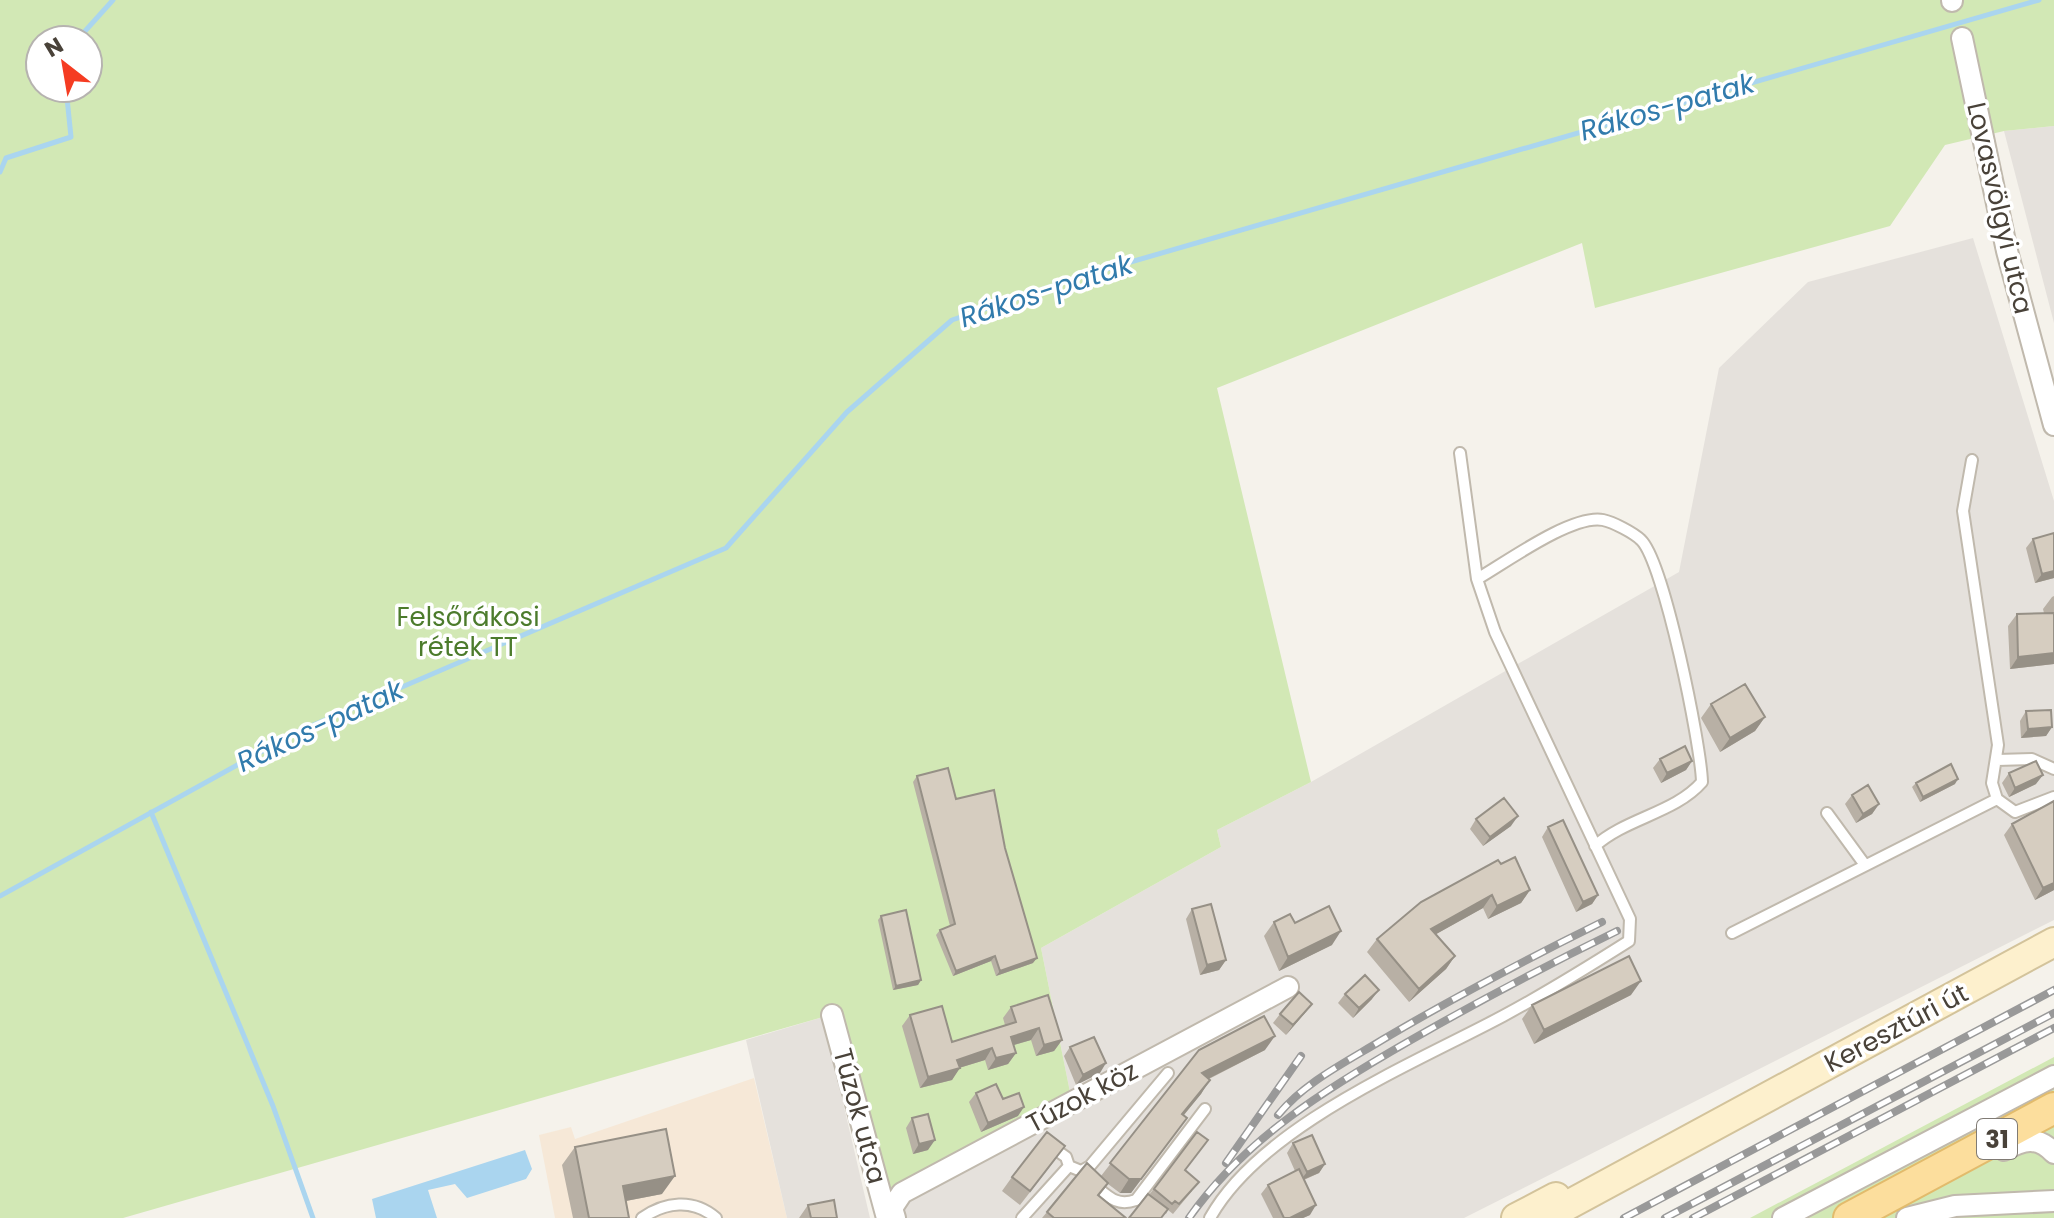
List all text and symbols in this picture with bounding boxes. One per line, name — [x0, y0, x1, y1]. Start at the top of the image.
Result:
north arrow — [24, 24, 104, 104]
text: N — [39, 30, 69, 65]
water label: Rákos-patak — [1575, 63, 1760, 151]
street label: Lovasvölgyi utca — [1958, 99, 2042, 317]
water label: Rákos-patak — [955, 244, 1139, 337]
park label: Felsőrákosi rétek TT — [396, 599, 540, 665]
water label: Rákos-patak — [230, 670, 411, 782]
street label: Keresztúri út — [1818, 975, 1974, 1081]
street label: Túzok utca — [825, 1044, 895, 1188]
street label: Túzok köz — [1020, 1053, 1144, 1141]
road number: 31 — [1977, 1119, 2017, 1159]

